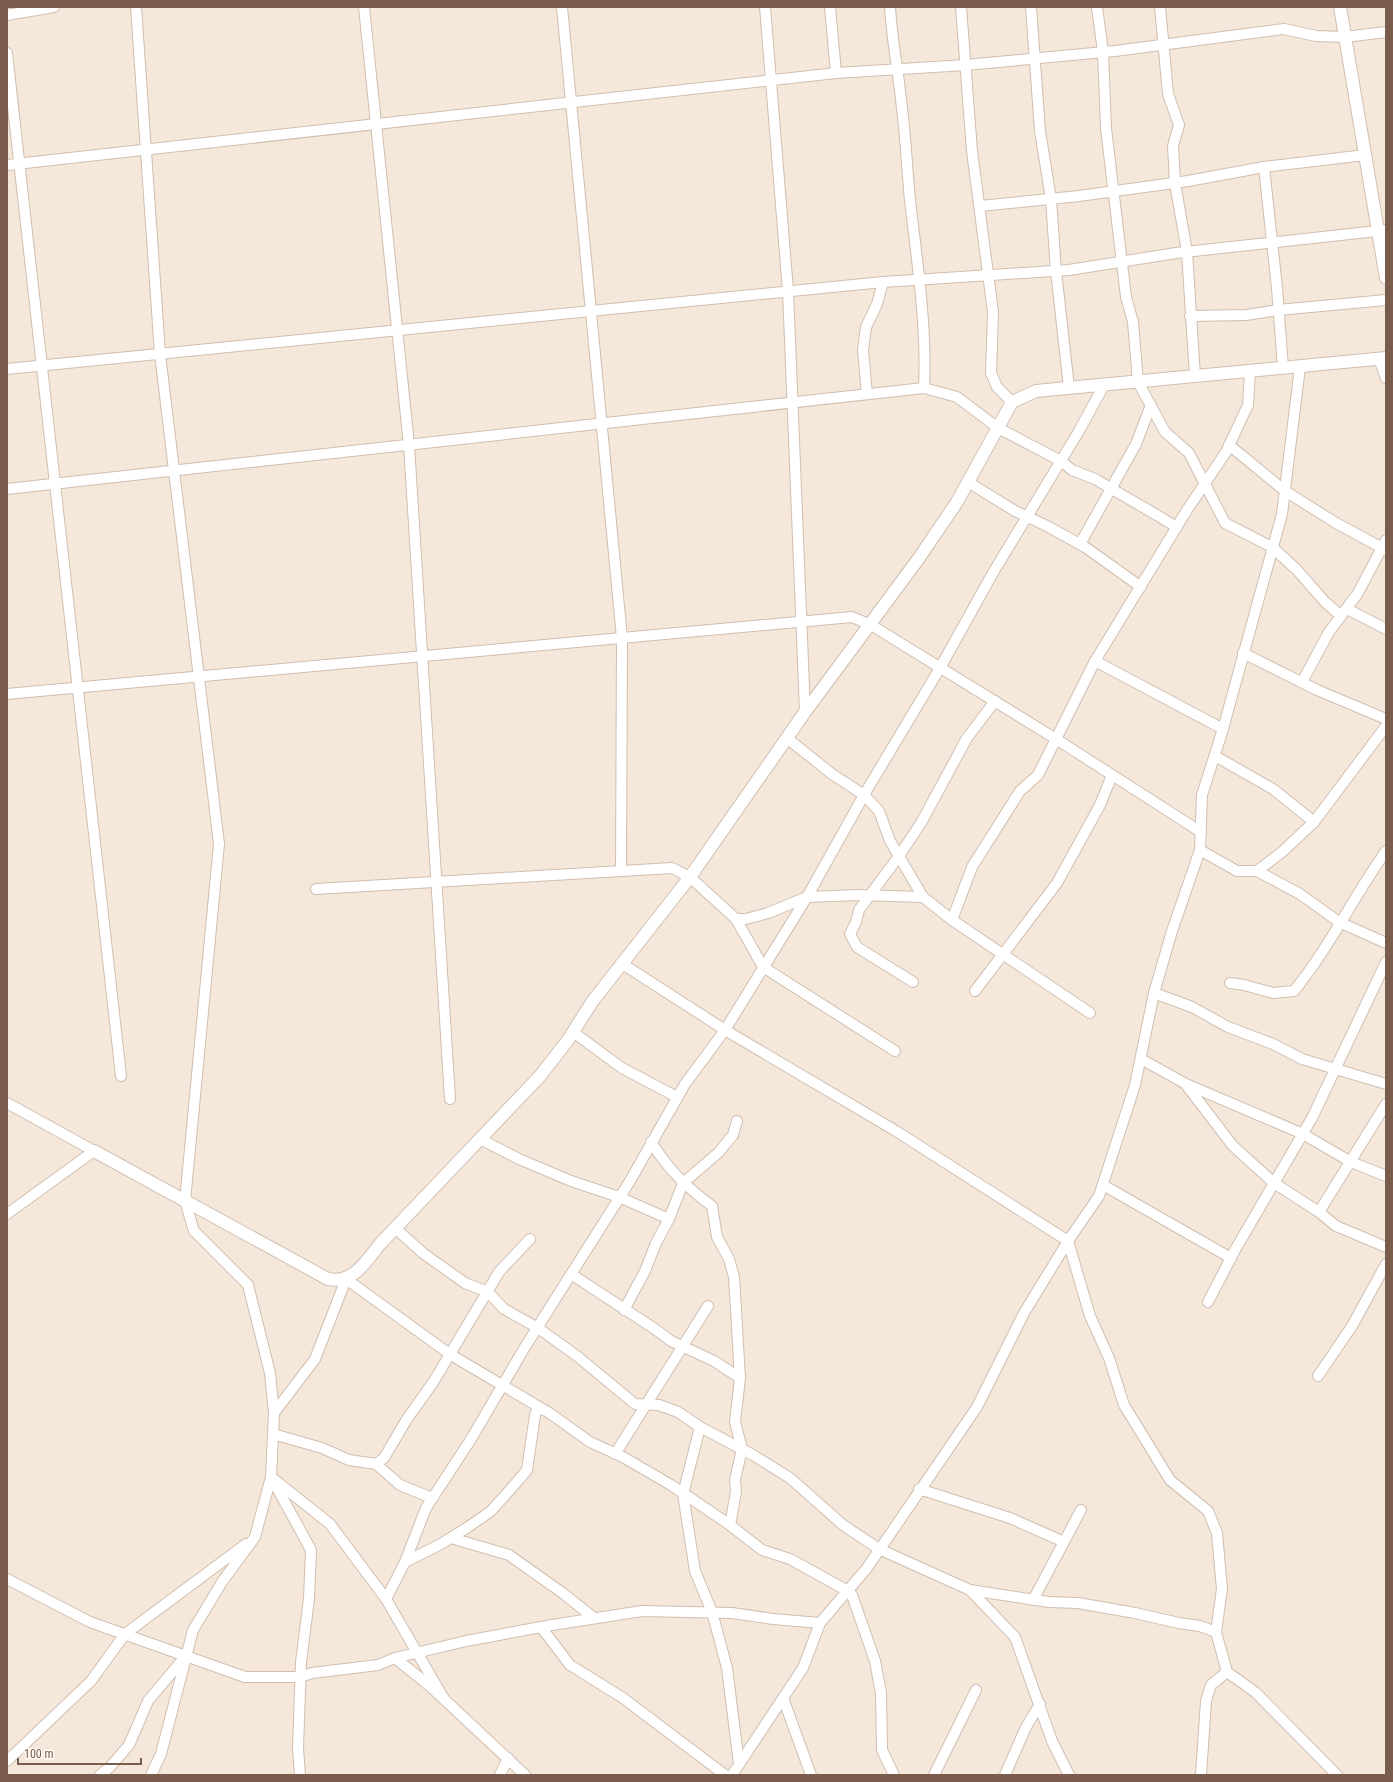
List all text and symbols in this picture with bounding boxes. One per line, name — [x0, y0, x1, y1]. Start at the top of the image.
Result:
scale bar — [18, 1740, 141, 1766]
text: 100 m — [24, 1747, 54, 1761]

